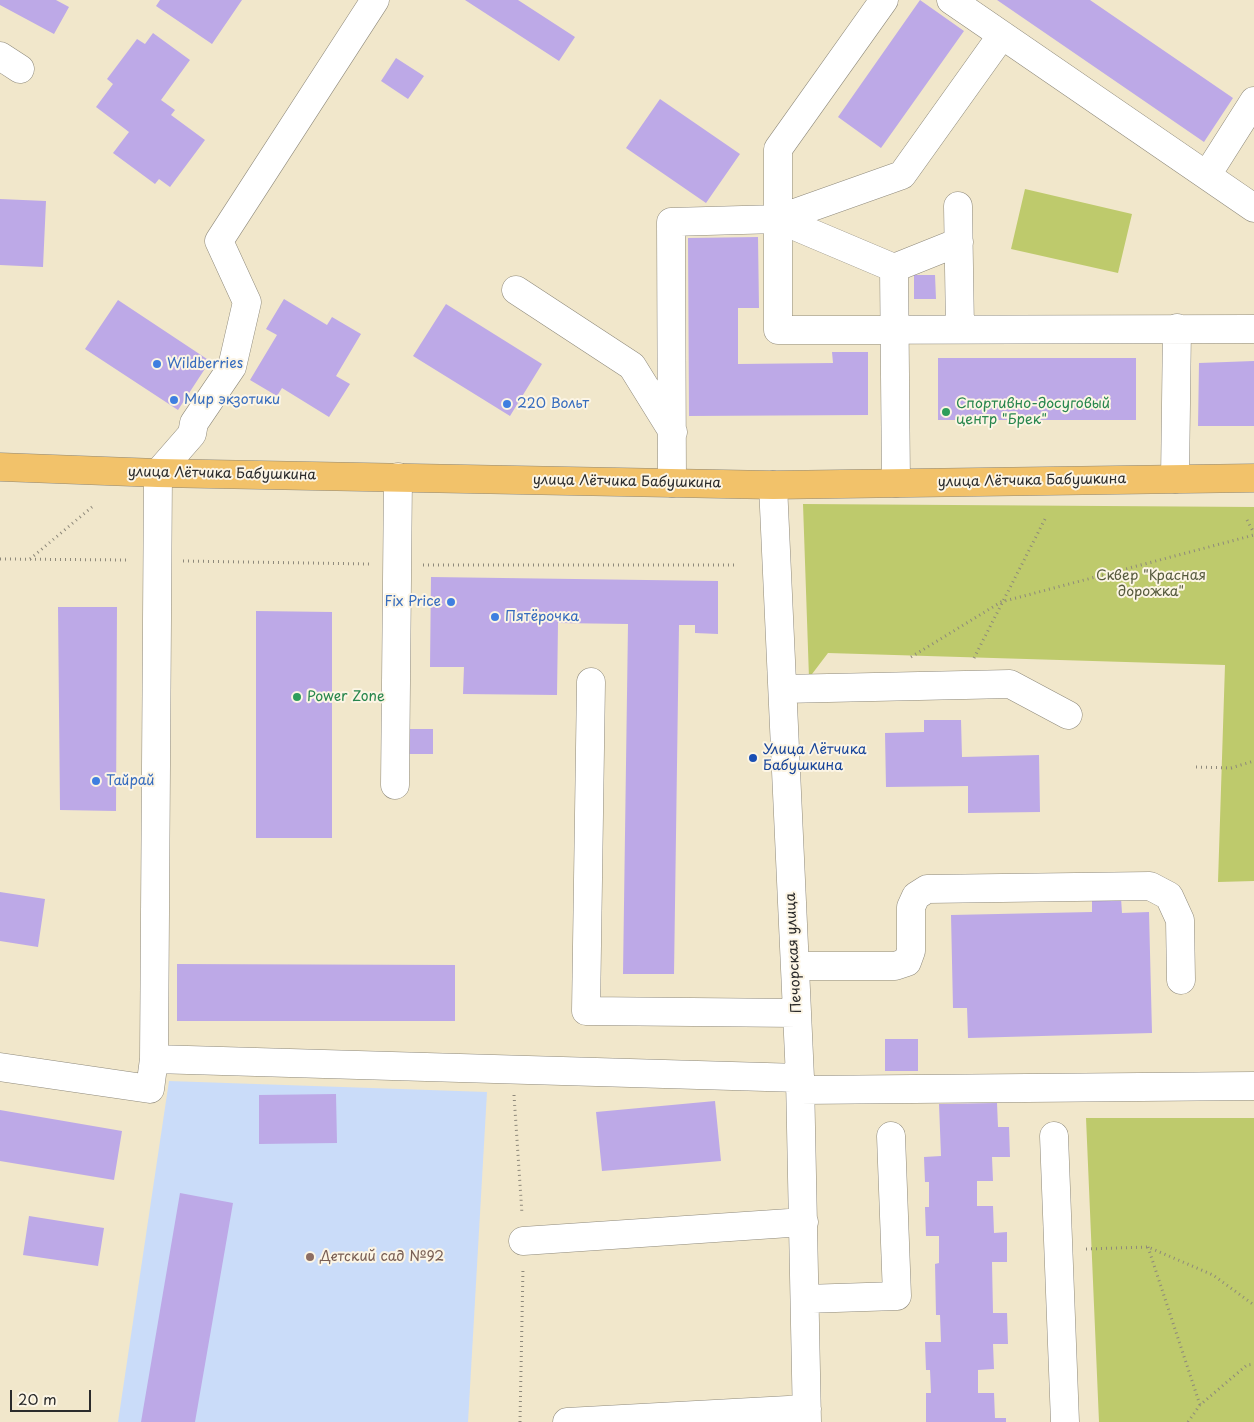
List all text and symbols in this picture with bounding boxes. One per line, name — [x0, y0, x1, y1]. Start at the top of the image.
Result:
place label: Wildberries — [167, 356, 243, 372]
marker: Wildberries — [151, 358, 163, 370]
place label: Мир экзотики — [184, 392, 280, 408]
marker: Мир экзотики — [168, 394, 180, 406]
place label: 220 Вольт — [517, 396, 589, 412]
place label: Спортивно-досуговый центр "Брек" — [956, 396, 1110, 428]
marker: 220 Вольт — [501, 398, 513, 410]
marker: Спортивно-досуговый центр "Брек" — [940, 406, 952, 418]
street label: улица Лётчика Бабушкина — [128, 464, 316, 484]
street label: улица Лётчика Бабушкина — [938, 471, 1126, 491]
street label: улица Лётчика Бабушкина — [533, 472, 721, 492]
park label: Сквер "Красная дорожка" — [1096, 568, 1206, 600]
place label: Fix Price — [384, 594, 441, 610]
marker: Fix Price — [445, 596, 457, 608]
place label: Пятёрочка — [505, 609, 579, 625]
marker: Пятёрочка — [489, 611, 501, 623]
place label: Power Zone — [307, 689, 385, 705]
marker: Power Zone — [291, 691, 303, 703]
place label: Улица Лётчика Бабушкина — [763, 742, 867, 774]
marker: Улица Лётчика Бабушкина — [747, 752, 759, 764]
place label: Тайрай — [106, 773, 155, 789]
marker: Тайрай — [90, 775, 102, 787]
street label: Печорская улица — [782, 892, 806, 1014]
place label: Детский сад №92 — [320, 1249, 444, 1265]
marker: Детский сад №92 — [304, 1251, 316, 1263]
scale bar — [12, 1380, 94, 1412]
text: 20 m — [18, 1387, 57, 1410]

